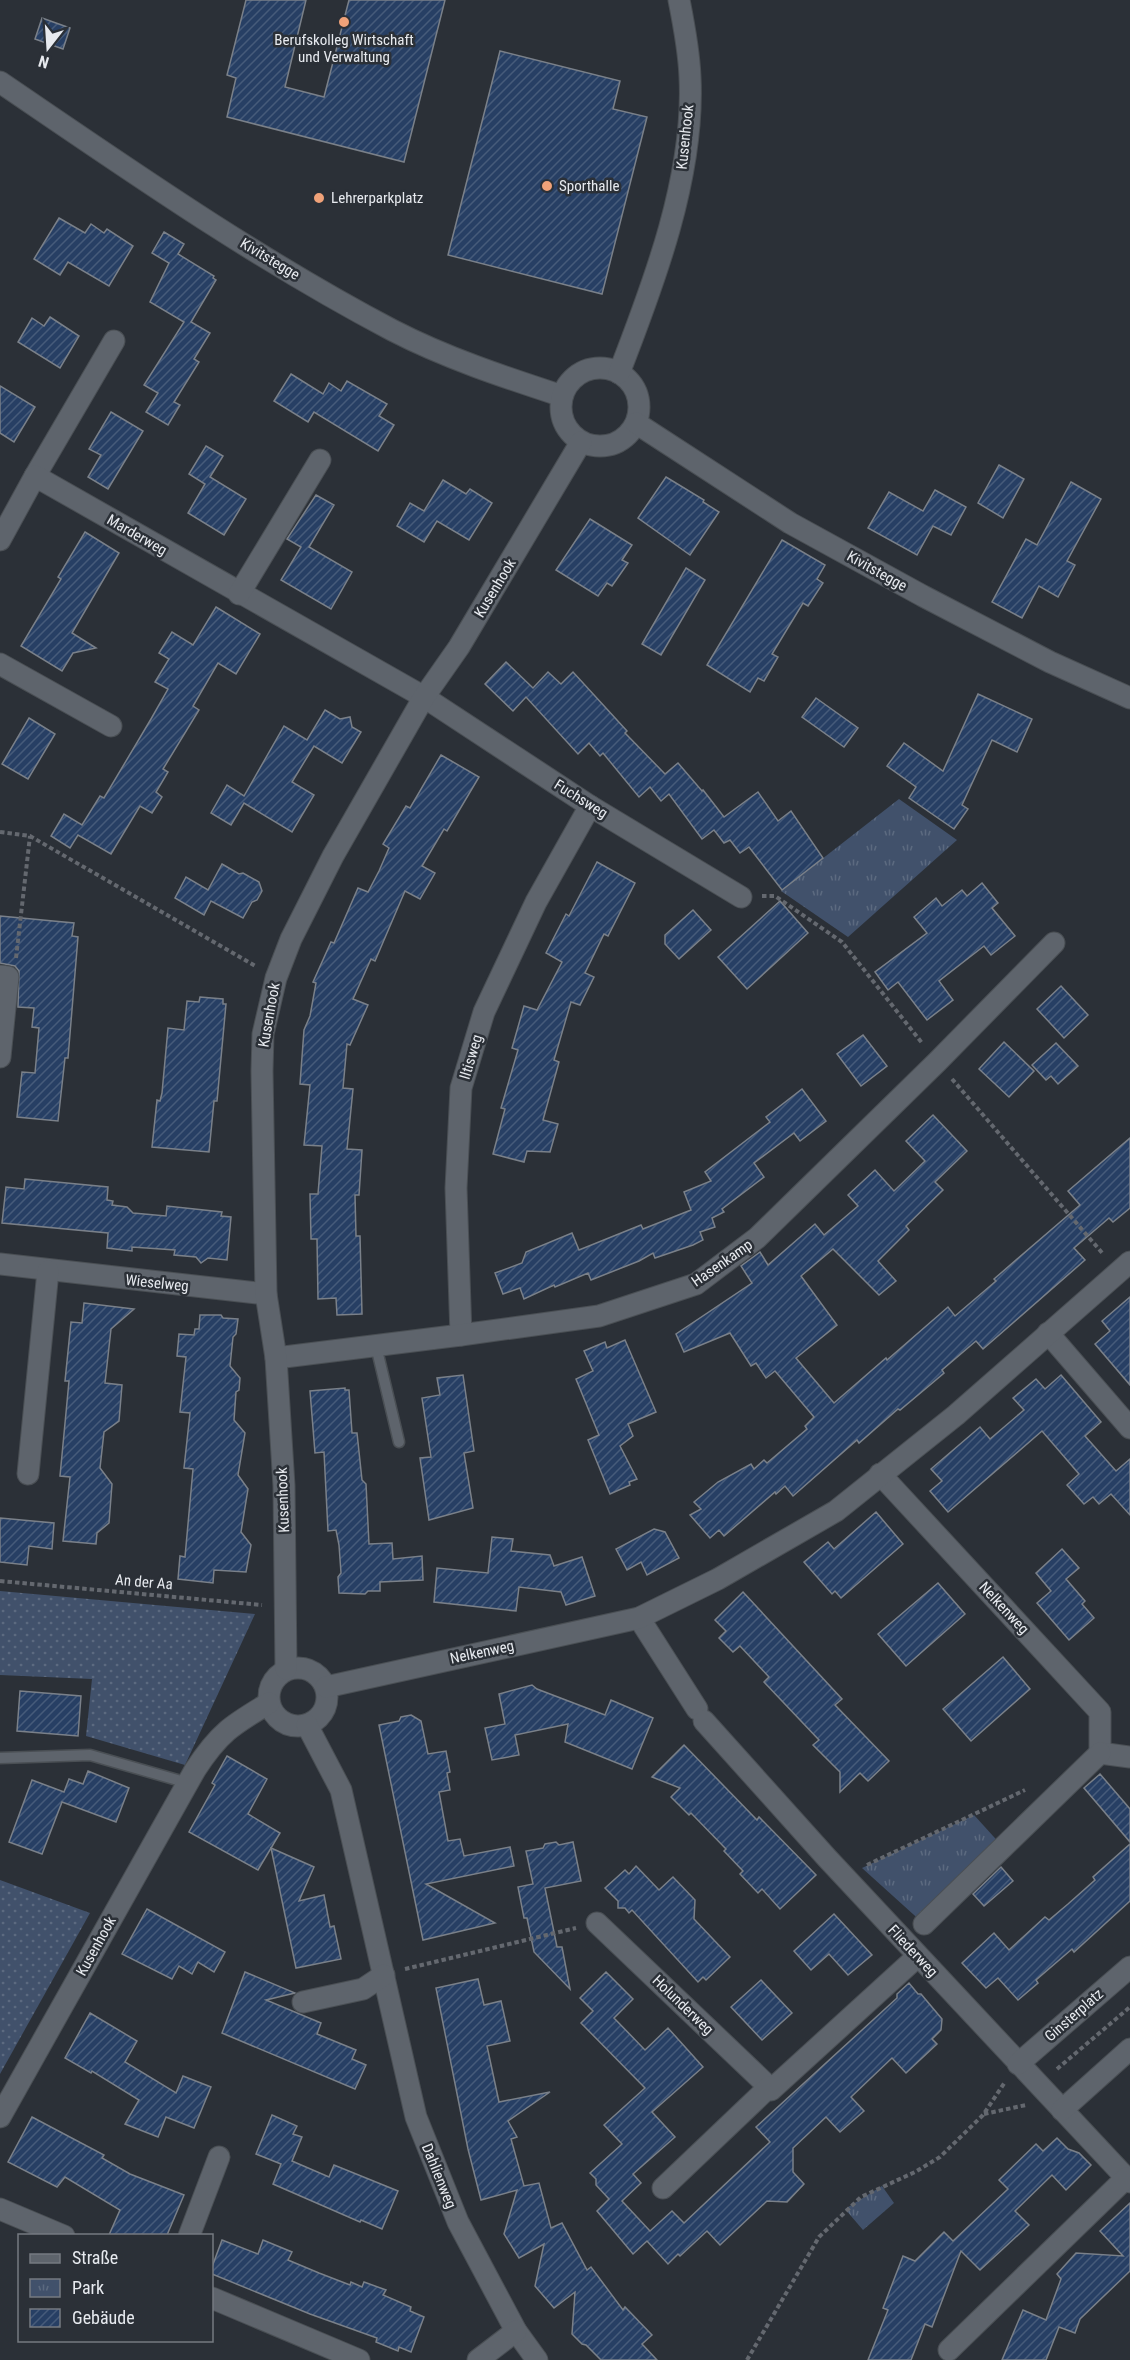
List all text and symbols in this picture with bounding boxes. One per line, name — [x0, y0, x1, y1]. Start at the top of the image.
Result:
marker: Berufskolleg Wirtschaft und Verwaltung — [337, 15, 351, 29]
north arrow — [18, 18, 78, 78]
place label: Berufskolleg Wirtschaft und Verwaltung — [274, 31, 414, 66]
text: N — [36, 51, 51, 72]
street label: Kusenhook — [673, 103, 697, 170]
place label: Sporthalle — [559, 177, 619, 195]
marker: Sporthalle — [540, 179, 554, 193]
place label: Lehrerparkplatz — [331, 189, 423, 207]
marker: Lehrerparkplatz — [312, 191, 326, 205]
street label: Kivitstegge — [237, 234, 303, 284]
street label: Marderweg — [104, 511, 170, 559]
street label: Kivitstegge — [844, 547, 910, 595]
street label: Kusenhook — [470, 555, 520, 621]
street label: Fuchsweg — [551, 776, 611, 822]
street label: Kusenhook — [254, 981, 284, 1049]
street label: Iltisweg — [456, 1032, 486, 1082]
street label: Hasenkamp — [688, 1235, 756, 1291]
street label: Wieselweg — [125, 1271, 189, 1295]
street label: Kusenhook — [273, 1467, 293, 1533]
street label: An der Aa — [114, 1571, 174, 1593]
street label: Nelkenweg — [975, 1578, 1033, 1638]
street label: Nelkenweg — [448, 1636, 516, 1668]
street label: Kusenhook — [72, 1913, 120, 1979]
street label: Fliederweg — [884, 1921, 942, 1981]
street label: Holunderweg — [649, 1971, 717, 2039]
street label: Ginsterplatz — [1041, 1985, 1107, 2045]
street label: Dahlienweg — [418, 2141, 460, 2211]
legend — [18, 2234, 213, 2342]
text: Straße — [72, 2247, 118, 2268]
text: Park — [72, 2277, 104, 2298]
text: Gebäude — [72, 2307, 135, 2328]

